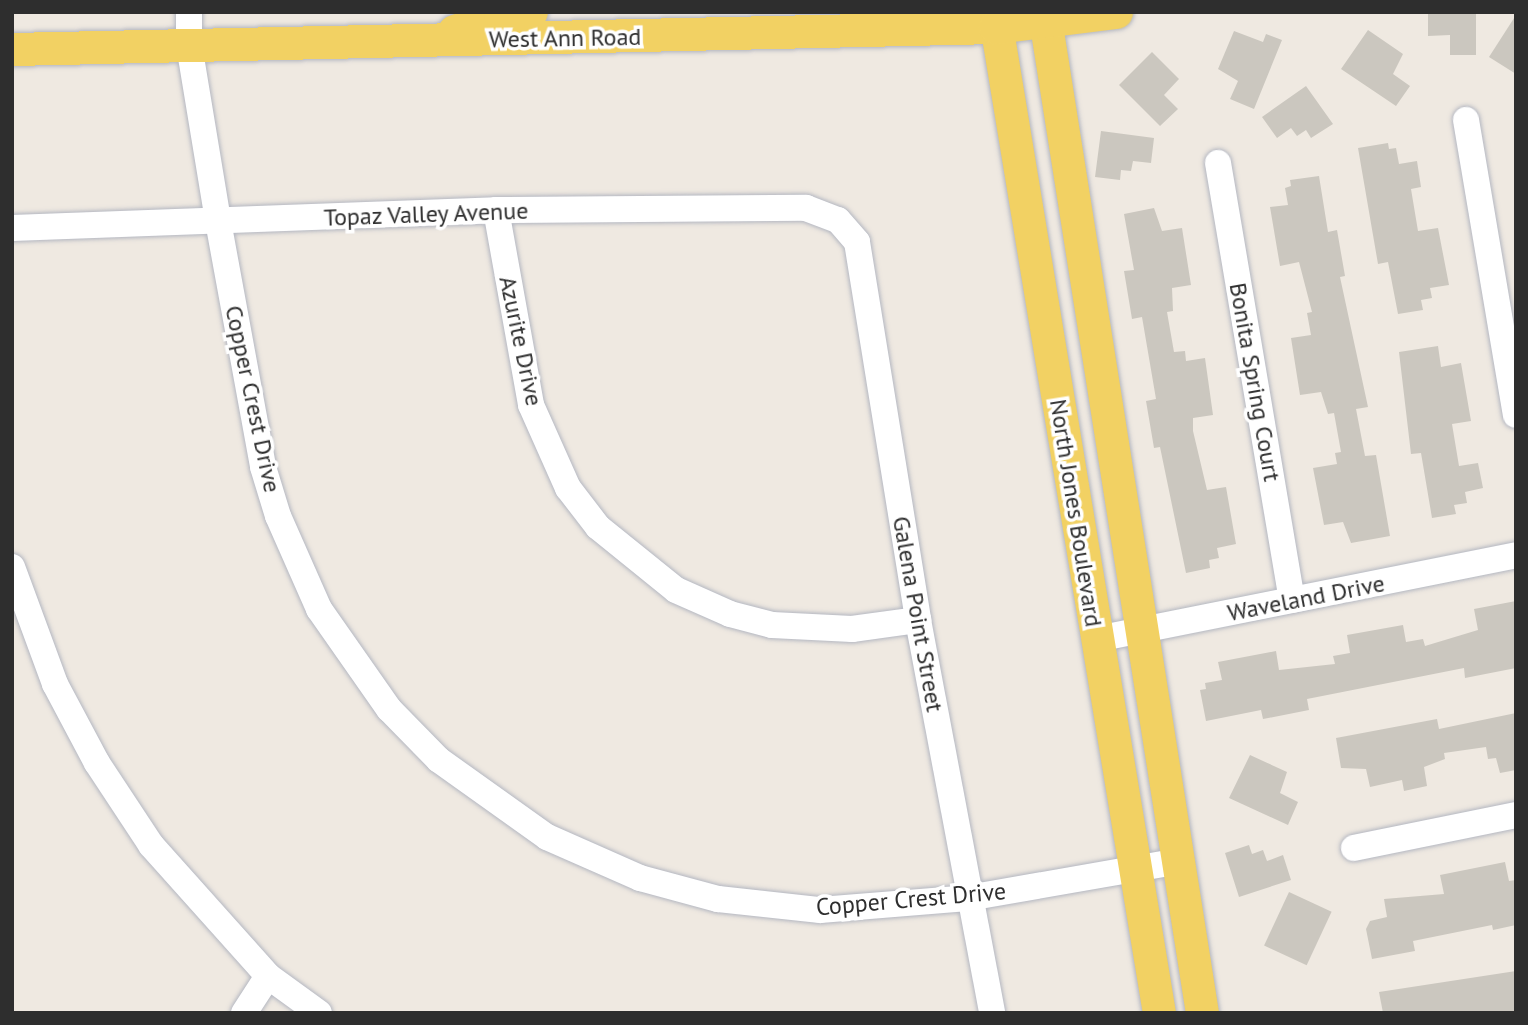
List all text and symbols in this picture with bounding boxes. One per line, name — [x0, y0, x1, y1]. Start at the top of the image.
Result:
street label: West Ann Road — [488, 22, 642, 54]
street label: Topaz Valley Avenue — [322, 196, 530, 232]
street label: Azurite Drive — [493, 273, 549, 409]
street label: Bonita Spring Court — [1223, 280, 1287, 484]
street label: Copper Crest Drive — [219, 303, 287, 495]
street label: North Jones Boulevard — [1044, 397, 1108, 629]
street label: Galena Point Street — [887, 514, 949, 714]
street label: Waveland Drive — [1225, 569, 1387, 627]
street label: Copper Crest Drive — [815, 876, 1007, 922]

